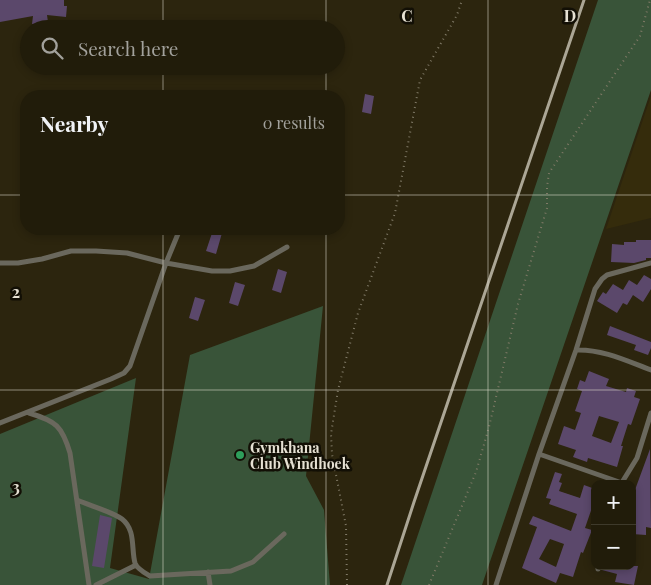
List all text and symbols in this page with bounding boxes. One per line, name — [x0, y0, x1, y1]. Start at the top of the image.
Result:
text: C — [401, 5, 413, 26]
text: D — [564, 5, 576, 26]
search box — [20, 20, 345, 75]
icon: search — [38, 34, 66, 62]
text: Search here — [78, 35, 178, 61]
text: Nearby — [40, 109, 109, 137]
text: 0 results — [263, 112, 325, 133]
text: 2 — [12, 281, 20, 302]
place label: Gymkhana Club Windhoek — [250, 438, 351, 473]
marker: Gymkhana Club Windhoek — [234, 449, 246, 461]
text: 3 — [12, 476, 20, 497]
map controls — [591, 480, 636, 570]
button: + — [591, 480, 636, 525]
button: − — [591, 525, 636, 570]

